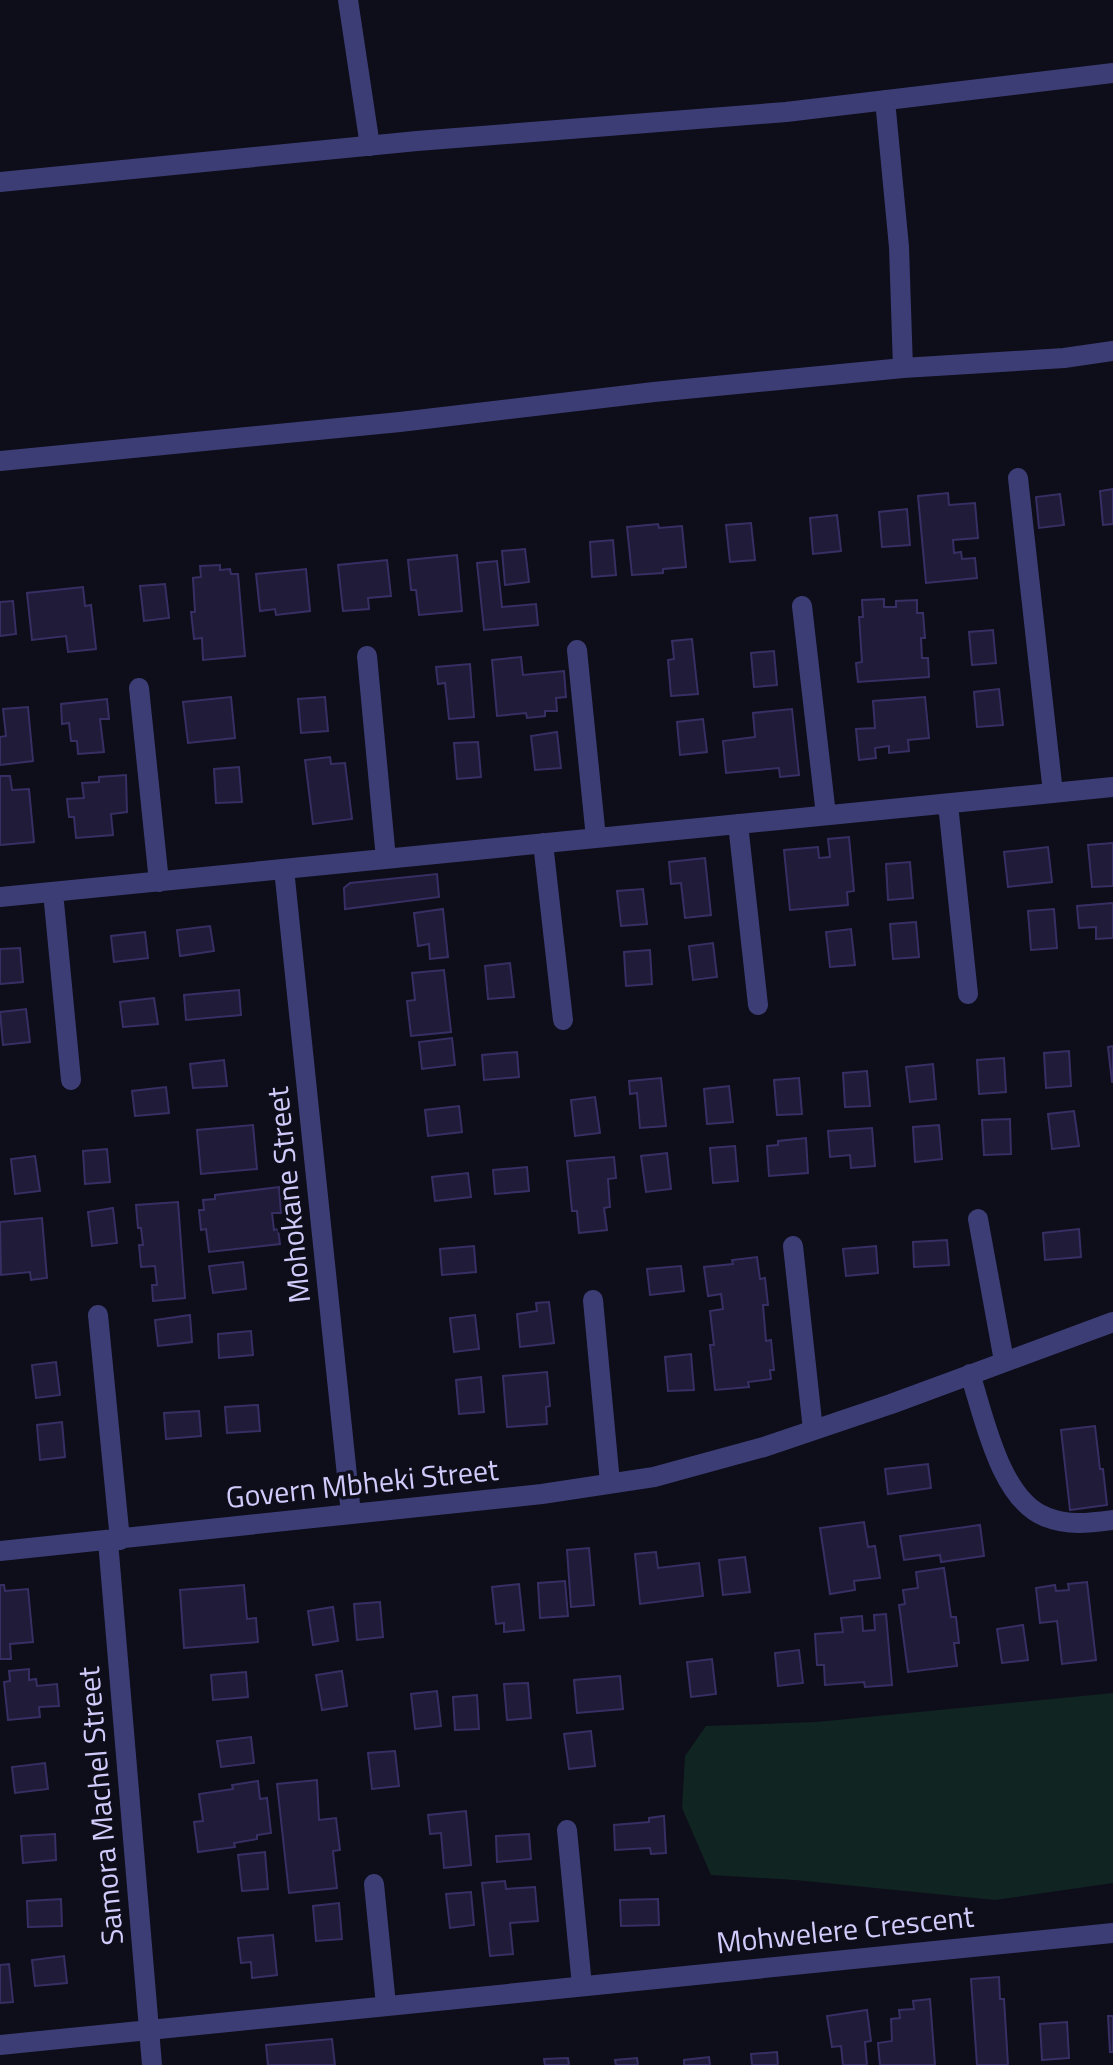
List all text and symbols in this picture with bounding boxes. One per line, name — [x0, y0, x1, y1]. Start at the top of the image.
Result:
street label: Mohokane Street — [254, 1084, 322, 1305]
street label: Govern Mbheki Street — [224, 1446, 501, 1520]
street label: Samora Machel Street — [65, 1664, 135, 1947]
street label: Mohwelere Crescent — [714, 1893, 976, 1965]

